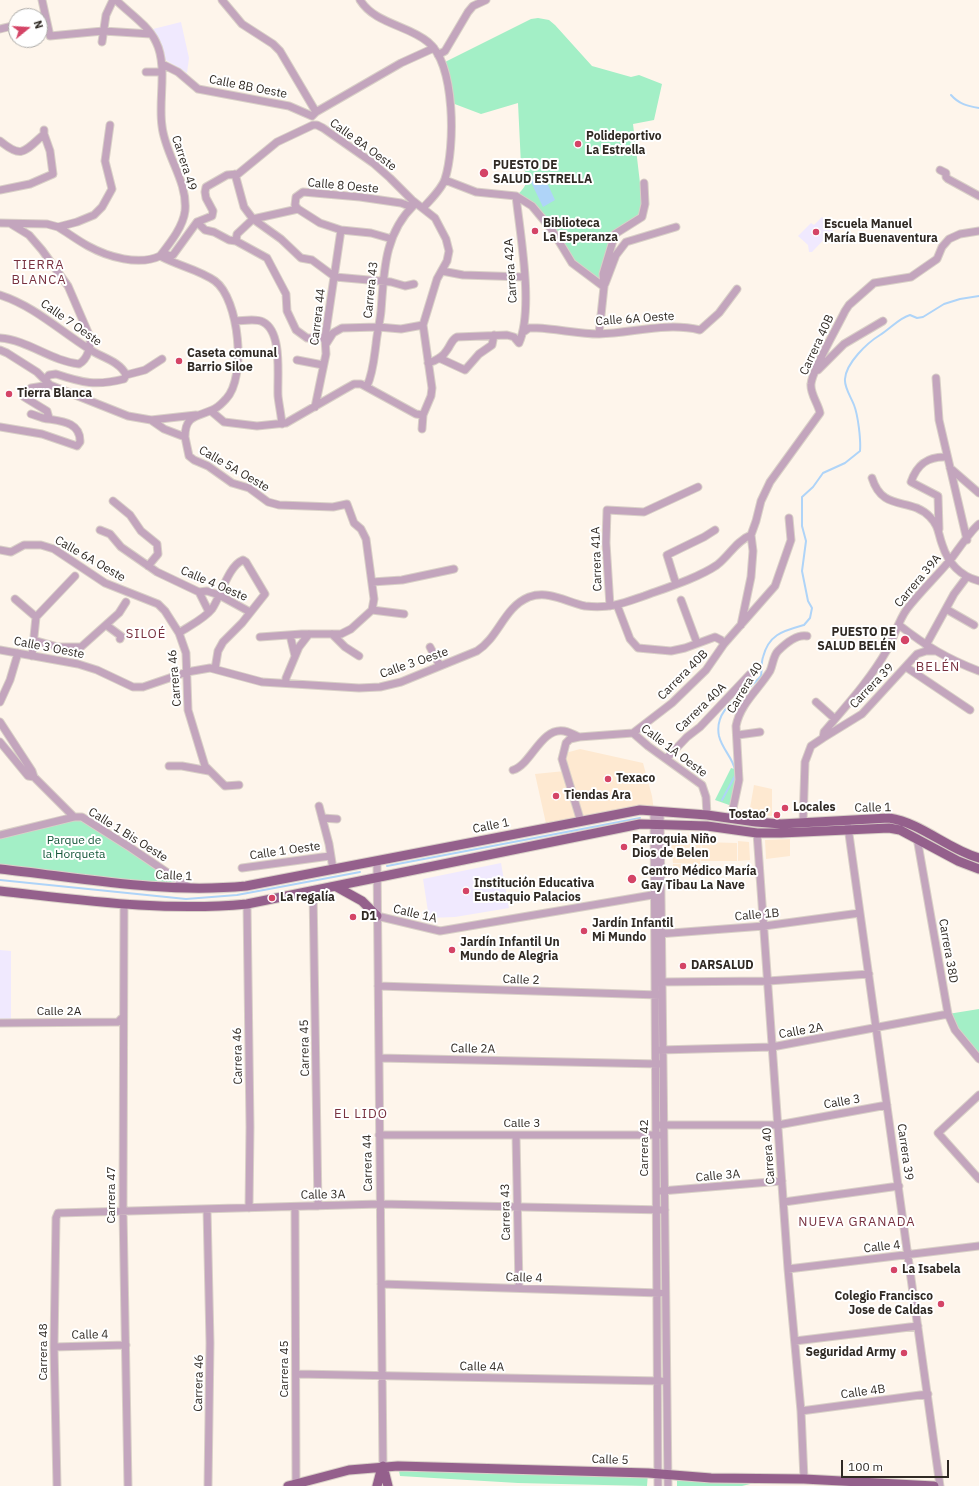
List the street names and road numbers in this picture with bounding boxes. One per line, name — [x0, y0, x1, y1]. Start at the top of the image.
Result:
street label: Calle 8B Oeste — [208, 72, 288, 102]
street label: Calle 8A Oeste — [327, 116, 399, 174]
street label: Carrera 49 — [168, 134, 200, 192]
street label: Calle 8 Oeste — [307, 176, 379, 196]
street label: Carrera 42A — [502, 238, 520, 304]
street label: Carrera 43 — [361, 261, 381, 319]
street label: Carrera 44 — [307, 288, 329, 346]
street label: Calle 7 Oeste — [38, 297, 104, 349]
street label: Calle 6A Oeste — [595, 309, 675, 329]
street label: Carrera 40B — [797, 312, 837, 378]
street label: Calle 5A Oeste — [196, 443, 272, 495]
street label: Carrera 41A — [589, 526, 605, 592]
street label: Calle 6A Oeste — [52, 533, 128, 585]
street label: Carrera 39A — [892, 552, 944, 610]
street label: Calle 4 Oeste — [178, 563, 250, 605]
street label: Calle 3 Oeste — [13, 634, 85, 662]
street label: Calle 3 Oeste — [378, 645, 450, 681]
street label: Carrera 40B — [655, 647, 711, 703]
street label: Carrera 46 — [165, 649, 185, 707]
street label: Carrera 40 — [724, 660, 766, 716]
street label: Carrera 39 — [847, 660, 897, 712]
street label: Carrera 40A — [673, 680, 729, 736]
street label: Calle 1A Oeste — [638, 721, 710, 781]
street label: Calle 1 — [854, 800, 892, 816]
street label: Calle 1 Bis Oeste — [86, 805, 170, 865]
street label: Calle 1 — [471, 815, 511, 837]
street label: Calle 1 Oeste — [249, 839, 321, 863]
street label: Calle 1 — [155, 868, 193, 884]
street label: Calle 1A — [392, 902, 438, 926]
street label: Calle 1B — [734, 906, 780, 924]
street label: Carrera 38D — [935, 918, 961, 984]
street label: Calle 2 — [502, 972, 540, 988]
street label: Calle 2A — [37, 1005, 81, 1019]
street label: Carrera 45 — [297, 1019, 313, 1077]
street label: Calle 2A — [778, 1020, 824, 1042]
street label: Carrera 46 — [230, 1027, 246, 1085]
street label: Calle 2A — [451, 1041, 495, 1057]
street label: Calle 3 — [823, 1092, 861, 1112]
street label: Calle 3 — [504, 1117, 540, 1131]
street label: Carrera 42 — [638, 1119, 652, 1177]
street label: Carrera 39 — [894, 1123, 916, 1181]
street label: Carrera 40 — [760, 1127, 778, 1185]
street label: Carrera 44 — [360, 1134, 376, 1192]
street label: Carrera 47 — [105, 1166, 119, 1224]
street label: Calle 3A — [695, 1167, 741, 1185]
street label: Carrera 43 — [498, 1183, 514, 1241]
street label: Calle 3A — [301, 1187, 345, 1203]
street label: Calle 4 — [863, 1238, 901, 1256]
street label: Calle 4 — [505, 1270, 543, 1286]
street label: Carrera 48 — [37, 1323, 51, 1381]
street label: Calle 4 — [71, 1327, 109, 1343]
street label: Carrera 45 — [278, 1340, 292, 1398]
street label: Carrera 46 — [191, 1354, 207, 1412]
street label: Calle 4A — [460, 1359, 504, 1375]
street label: Calle 4B — [840, 1382, 886, 1402]
street label: Calle 5 — [591, 1452, 629, 1468]

